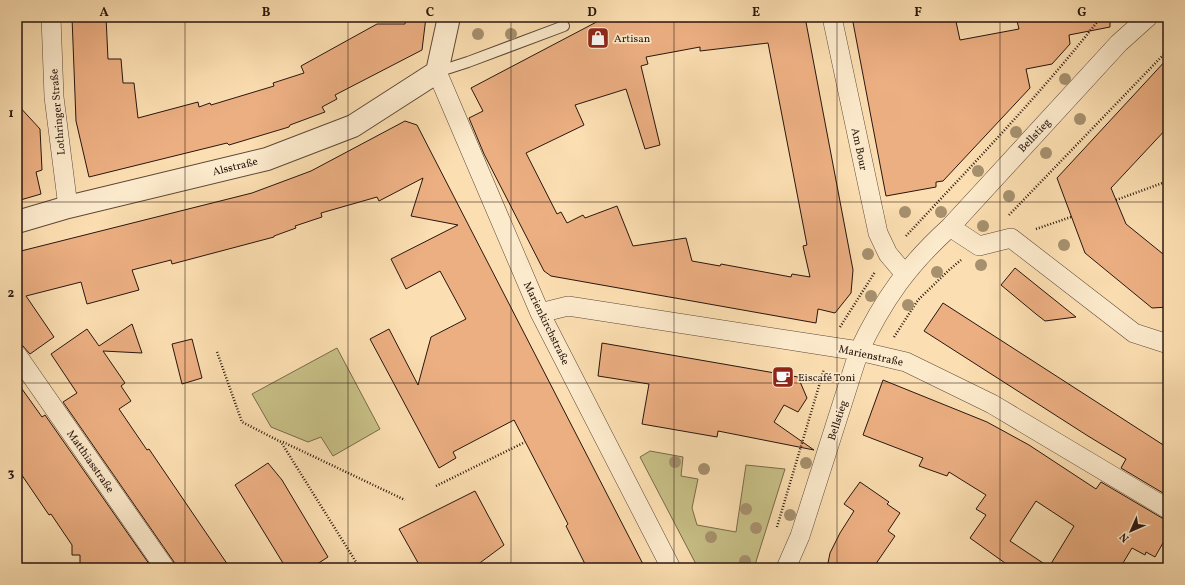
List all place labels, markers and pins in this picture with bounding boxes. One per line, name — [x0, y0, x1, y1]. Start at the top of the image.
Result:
shop icon: Artisan — [585, 25, 611, 51]
place label: Artisan — [614, 32, 651, 47]
cafe icon: Eiscafé Toni — [770, 364, 796, 390]
place label: Eiscafé Toni — [798, 371, 855, 386]

